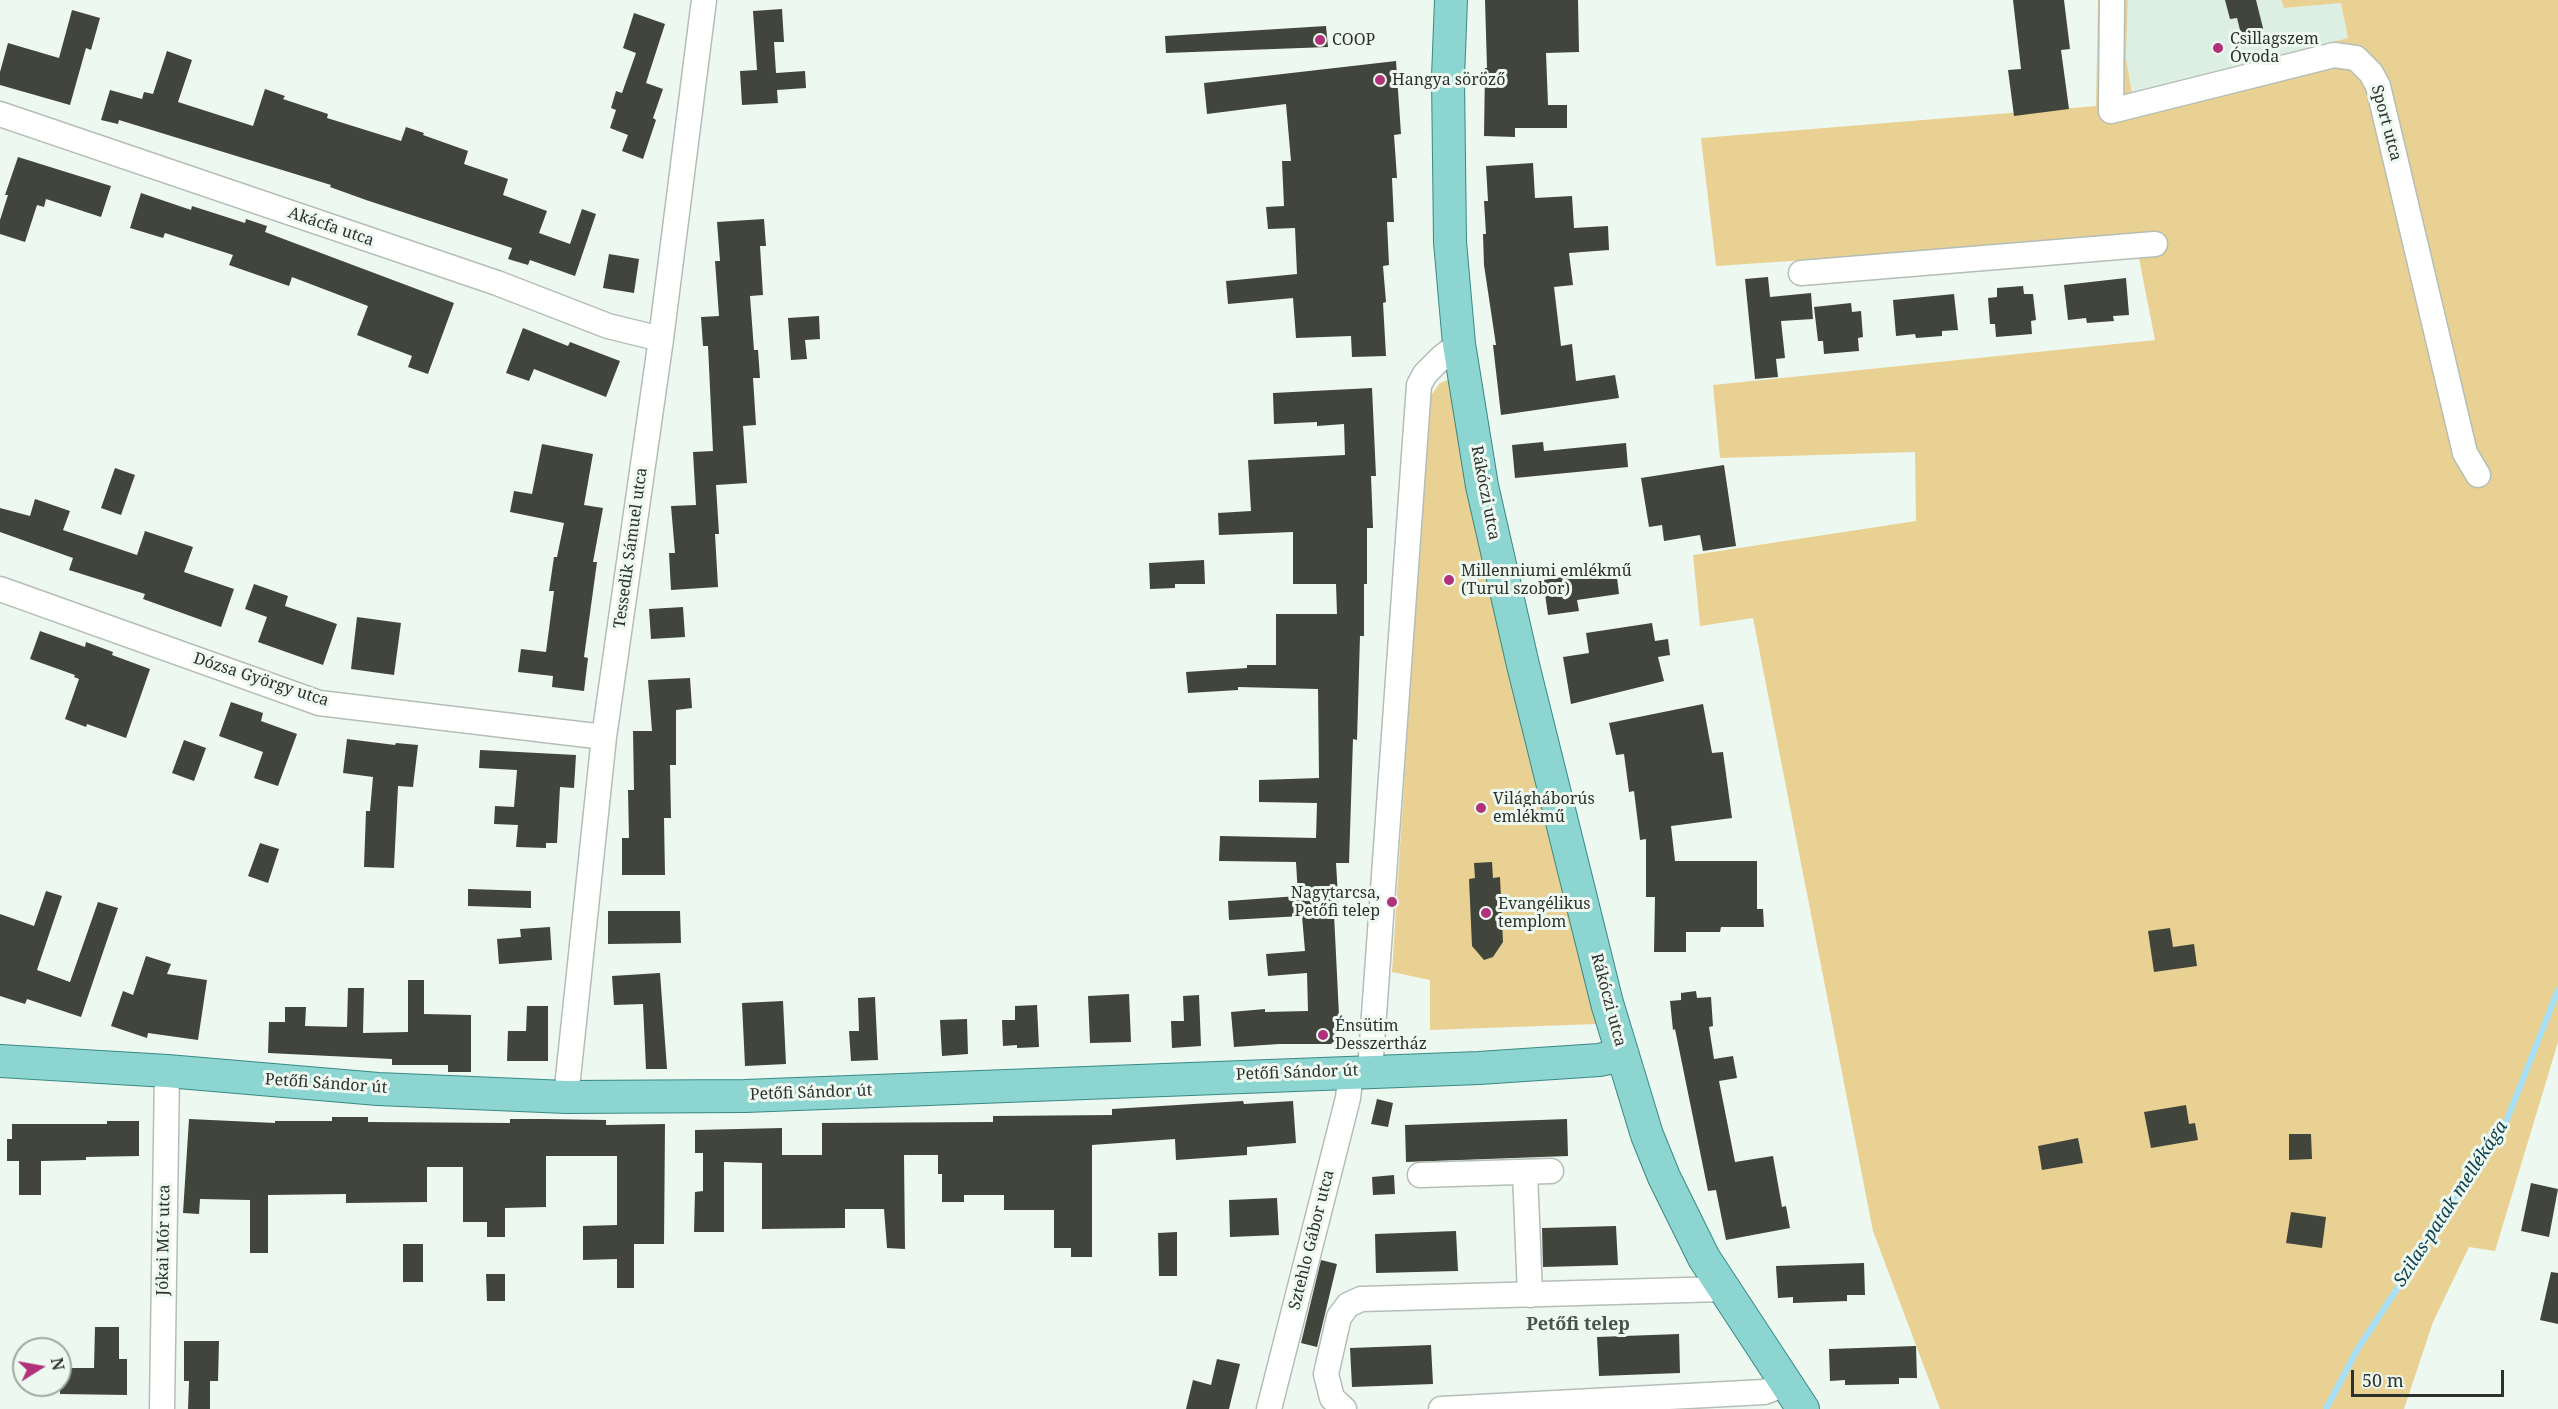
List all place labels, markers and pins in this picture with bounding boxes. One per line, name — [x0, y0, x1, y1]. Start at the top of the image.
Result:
place label: Csillagszem Óvoda — [2230, 29, 2319, 67]
place label: COOP — [1332, 30, 1375, 50]
marker: COOP — [1313, 33, 1327, 47]
marker: Csillagszem Óvoda — [2211, 41, 2225, 55]
place label: Hangya söröző — [1392, 70, 1505, 90]
marker: Hangya söröző — [1373, 73, 1387, 87]
place label: Millenniumi emlékmű (Turul szobor) — [1461, 561, 1632, 599]
marker: Millenniumi emlékmű (Turul szobor) — [1442, 573, 1456, 587]
place label: Világháborús emlékmű — [1493, 789, 1595, 827]
marker: Világháborús emlékmű — [1474, 801, 1488, 815]
place label: Nagytarcsa, Petőfi telep — [1291, 883, 1380, 921]
place label: Evangélikus templom — [1498, 894, 1591, 932]
marker: Nagytarcsa, Petőfi telep — [1385, 895, 1399, 909]
marker: Evangélikus templom — [1479, 906, 1493, 920]
place label: Énsütim Desszertház — [1335, 1016, 1427, 1054]
marker: Énsütim Desszertház — [1316, 1028, 1330, 1042]

